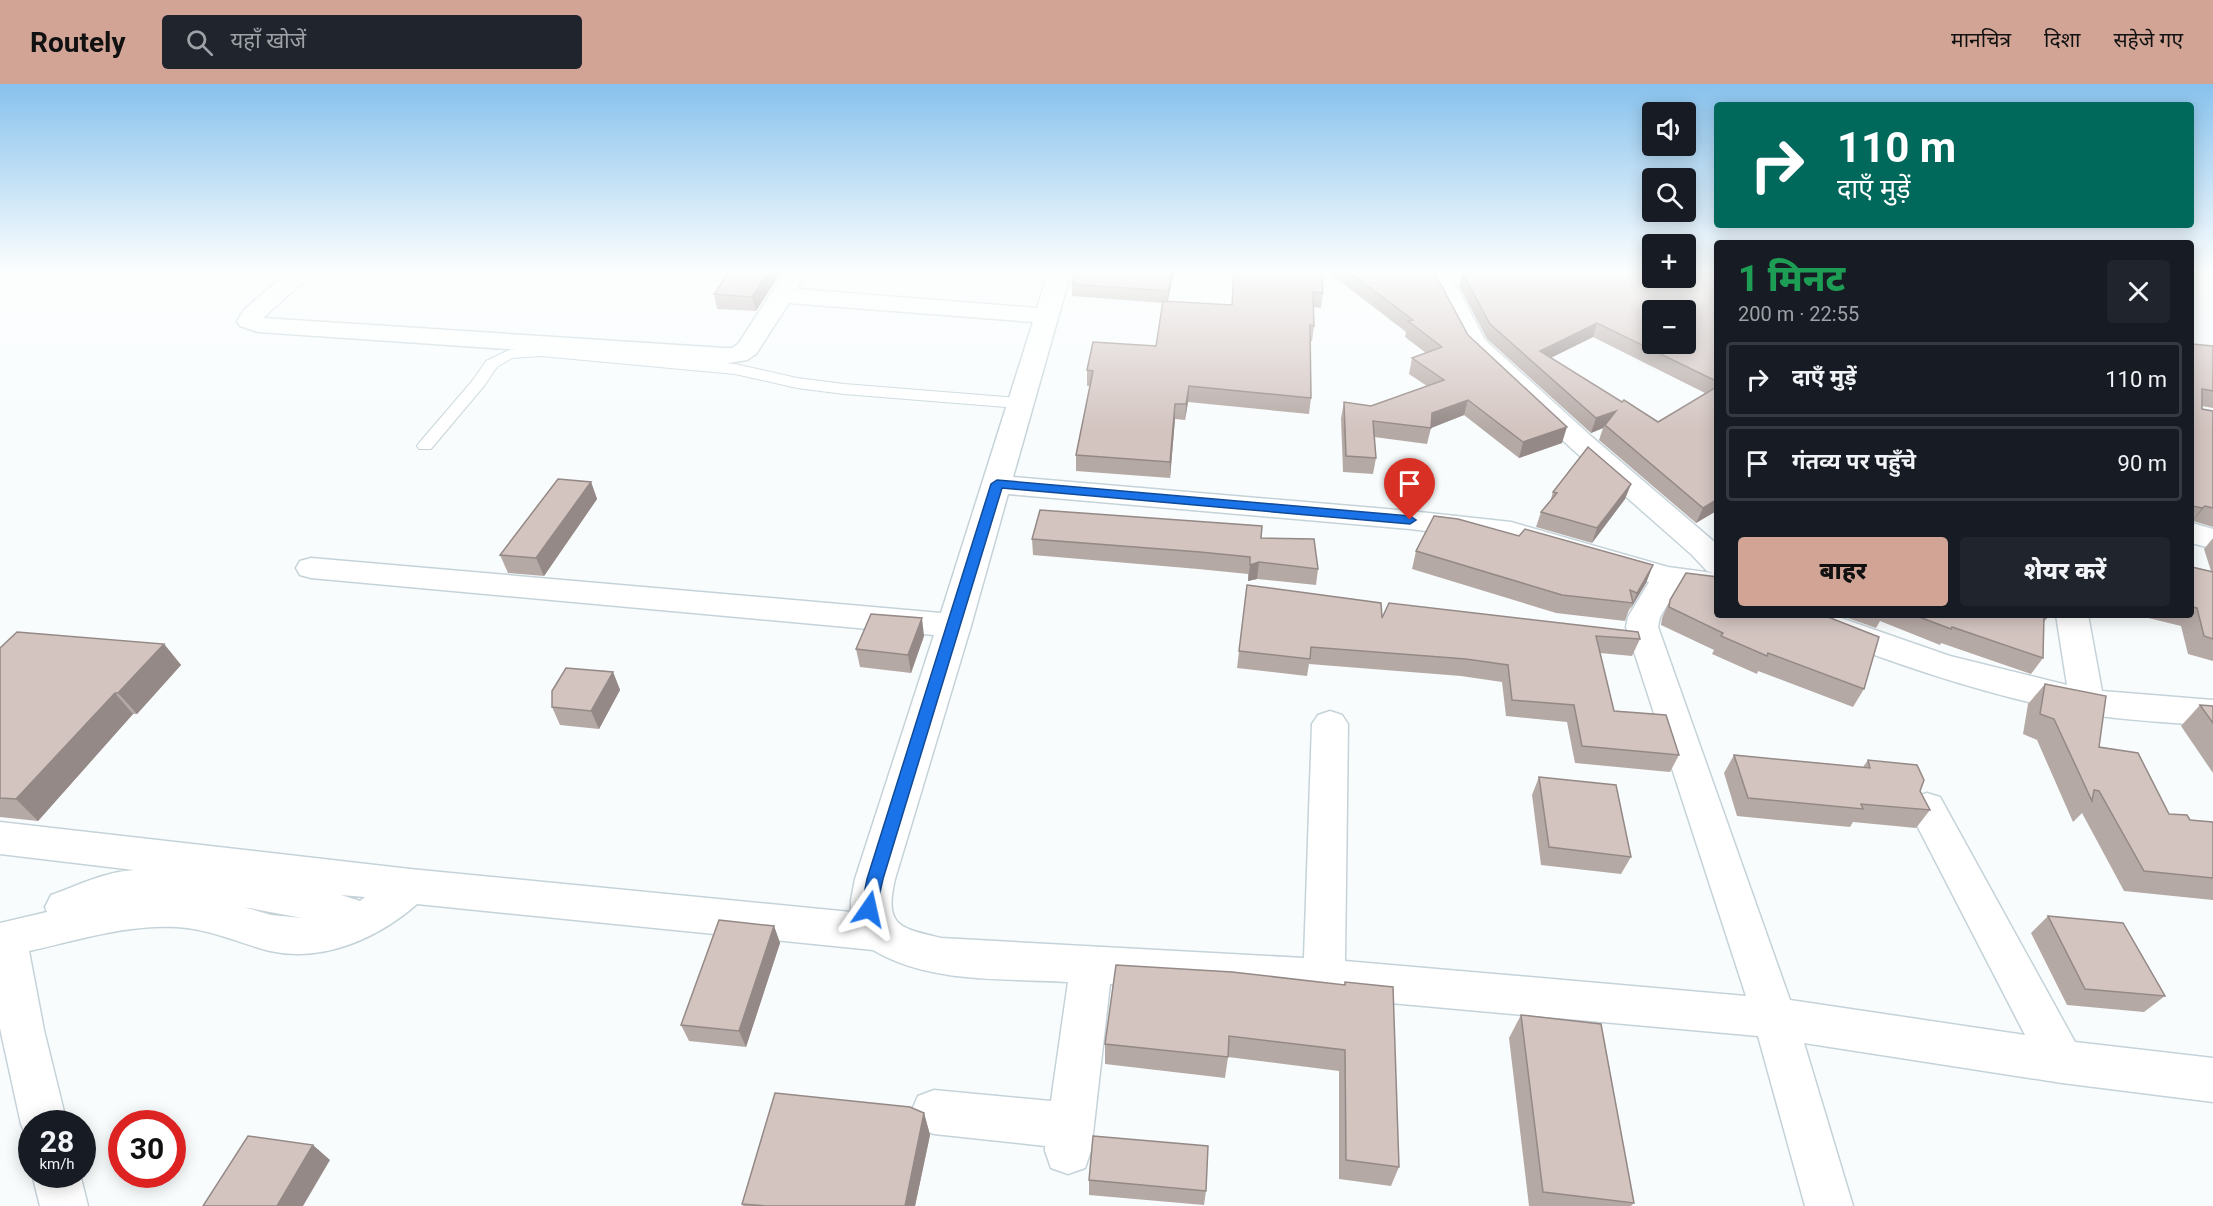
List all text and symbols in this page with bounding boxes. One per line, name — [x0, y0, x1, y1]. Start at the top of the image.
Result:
search box — [162, 15, 582, 69]
text: Routely — [30, 26, 126, 59]
icon: search — [183, 26, 216, 59]
text: यहाँ खोजें — [231, 28, 306, 53]
text: मानचित्र — [1951, 28, 2011, 52]
text: दिशा — [2044, 28, 2080, 52]
text: सहेजे गए — [2113, 28, 2183, 52]
map controls — [1642, 102, 1696, 354]
button: sound — [1642, 102, 1696, 156]
text: 110 m — [1837, 123, 1956, 172]
icon: right — [1738, 126, 1816, 204]
button: search — [1642, 168, 1696, 222]
text: दाएँ मुड़ें — [1837, 173, 1911, 205]
button: + — [1642, 234, 1696, 288]
text: 1 मिनट — [1738, 258, 1845, 300]
button: close — [2107, 260, 2170, 323]
button: − — [1642, 300, 1696, 354]
text: 200 m · 22:55 — [1738, 302, 1859, 326]
icon: right — [1741, 363, 1774, 396]
text: दाएँ मुड़ें — [1792, 365, 1857, 390]
text: 110 m — [2105, 367, 2167, 392]
icon: arrive — [1741, 447, 1774, 480]
text: गंतव्य पर पहुँचे — [1792, 449, 1916, 474]
text: 90 m — [2118, 451, 2167, 476]
pin — [1384, 458, 1435, 520]
icon: arrive — [1393, 467, 1426, 500]
button: बाहर — [1738, 537, 1948, 606]
button: शेयर करें — [1960, 537, 2170, 606]
position arrow — [837, 877, 901, 941]
speed limit sign: 30 — [108, 1110, 186, 1188]
text: 28 — [40, 1124, 74, 1159]
text: km/h — [39, 1155, 75, 1173]

